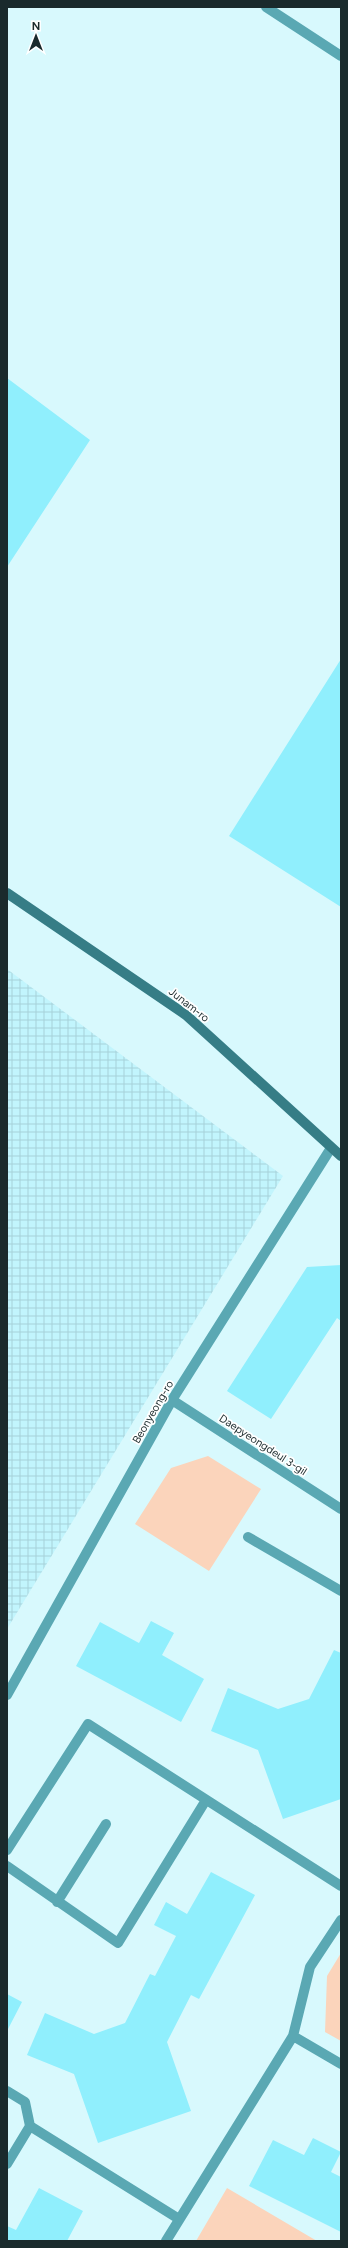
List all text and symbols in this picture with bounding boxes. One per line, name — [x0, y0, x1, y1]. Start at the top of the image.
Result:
north arrow — [16, 16, 56, 56]
text: N — [32, 20, 40, 33]
street label: Junam-ro — [166, 985, 212, 1025]
street label: Beonyeong-ro — [130, 1378, 176, 1446]
street label: Daepyeongdeul 3-gil — [217, 1412, 309, 1478]

